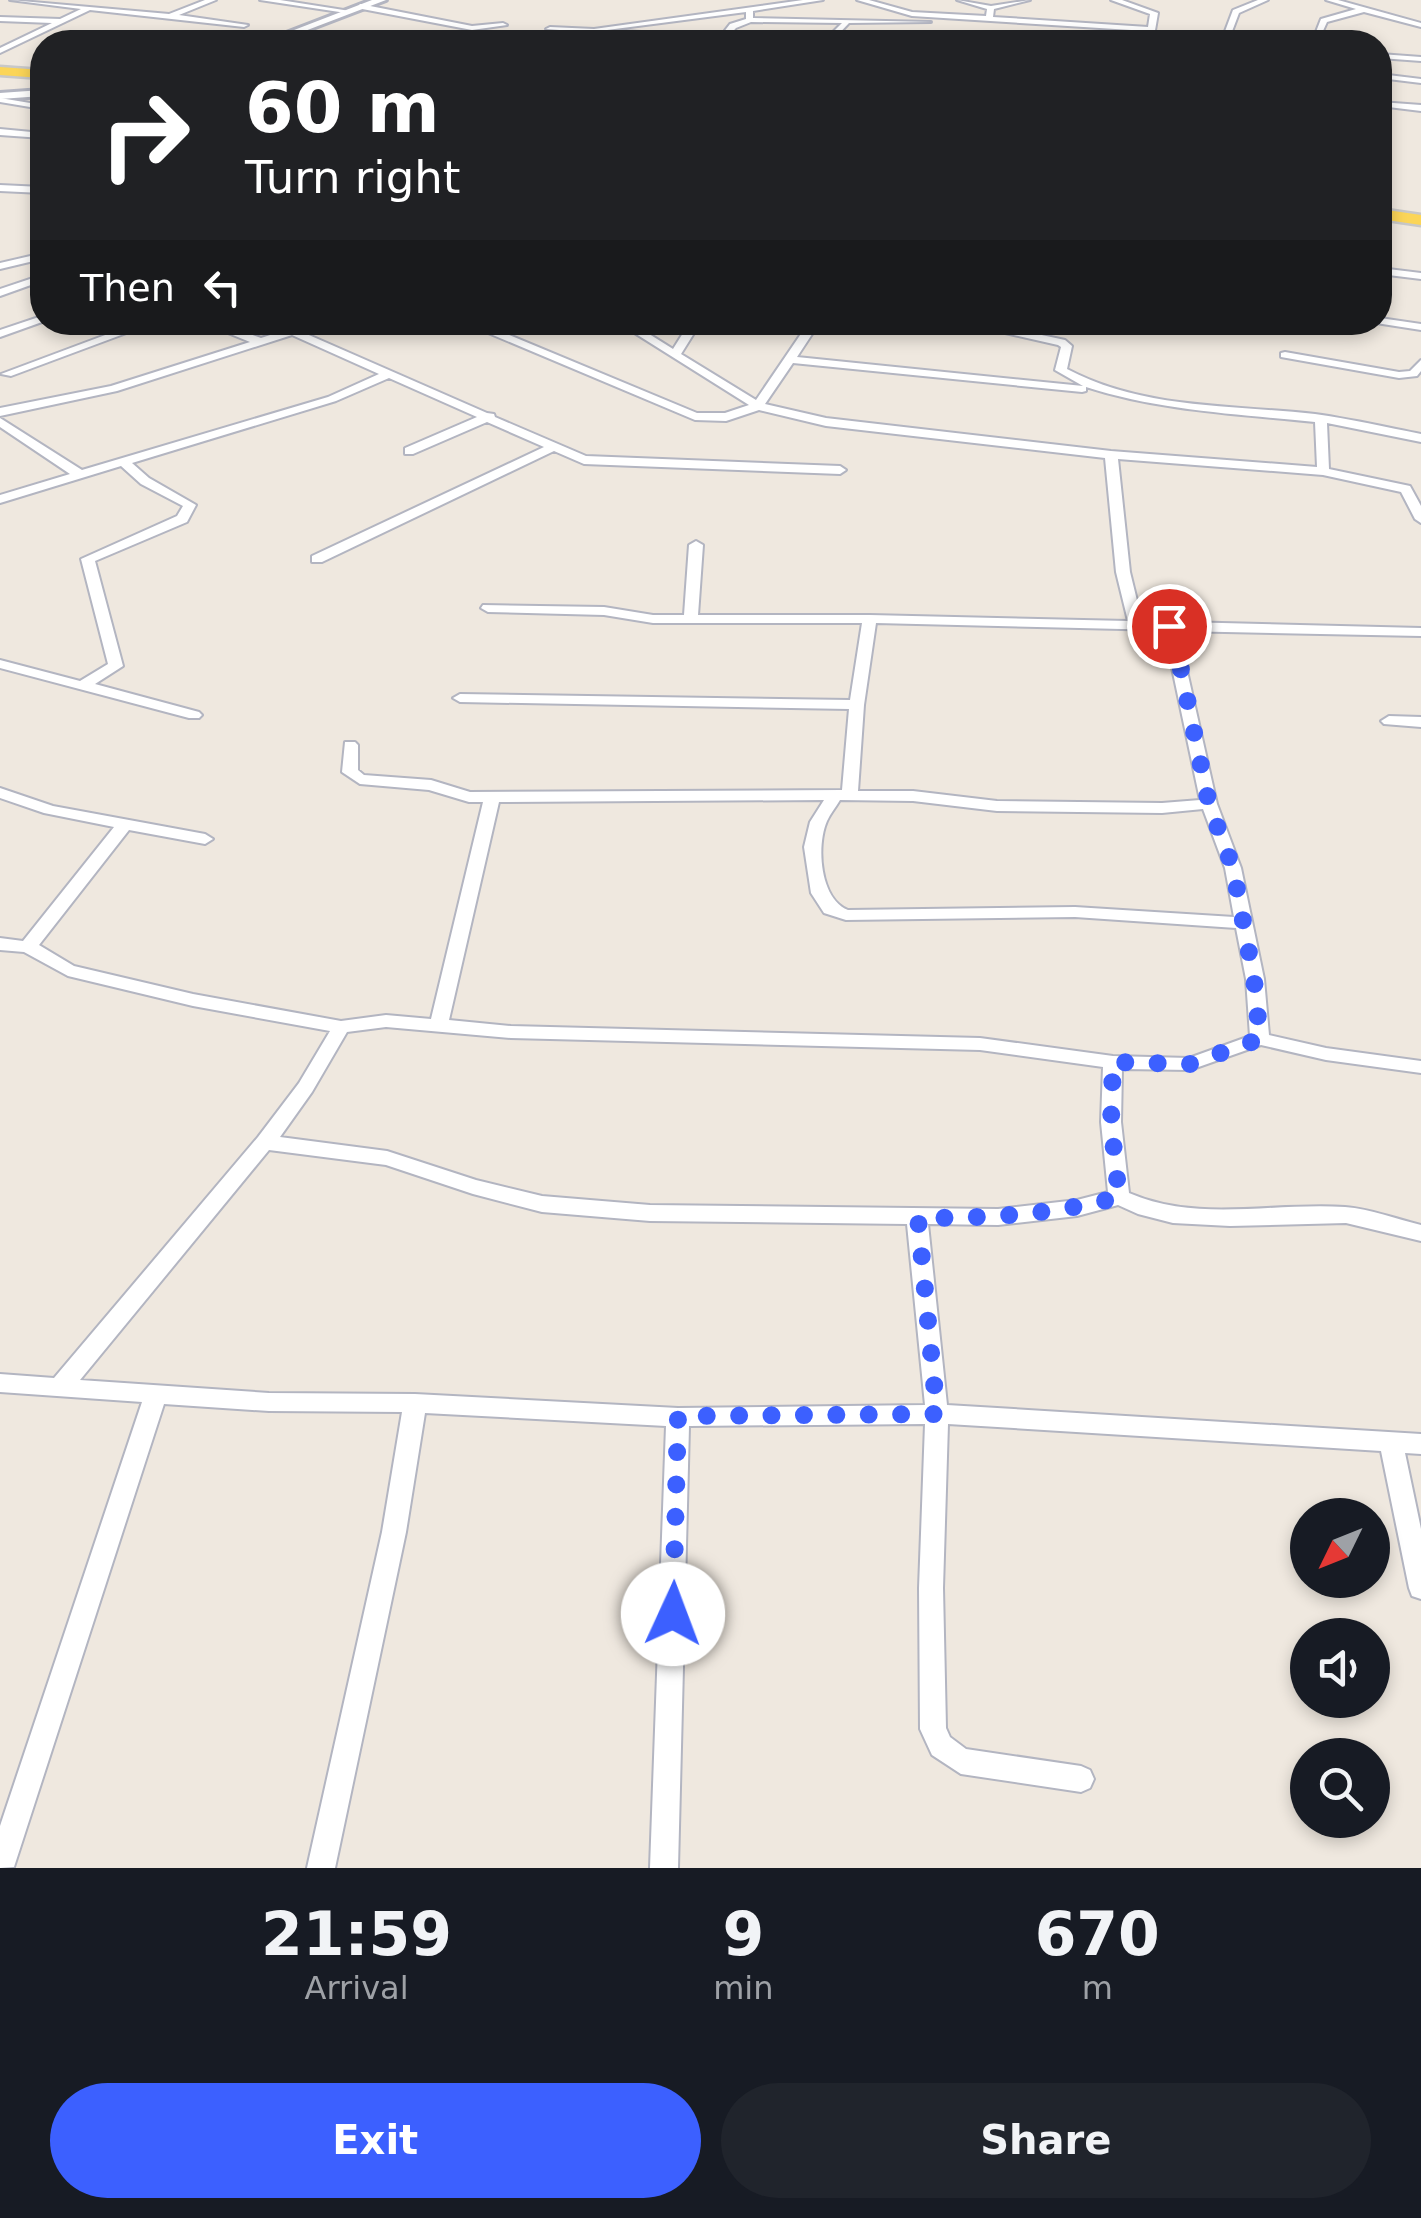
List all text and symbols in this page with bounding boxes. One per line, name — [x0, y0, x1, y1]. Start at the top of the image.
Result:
text: 60 m — [245, 67, 440, 149]
icon: right — [80, 70, 210, 200]
text: Turn right — [245, 151, 460, 204]
icon: left — [195, 260, 250, 315]
text: Then — [80, 266, 175, 310]
pin — [1127, 584, 1212, 669]
icon: arrive — [1142, 599, 1197, 654]
north arrow — [1290, 1498, 1390, 1598]
map controls — [1290, 1498, 1390, 1838]
position arrow — [621, 1562, 725, 1666]
button: sound — [1290, 1618, 1390, 1718]
button: search — [1290, 1738, 1390, 1838]
text: 21:59 — [261, 1899, 452, 1969]
text: 9 — [722, 1899, 764, 1969]
text: 670 — [1035, 1899, 1160, 1969]
text: Arrival — [305, 1969, 409, 2007]
text: min — [713, 1969, 774, 2007]
text: m — [1082, 1969, 1113, 2007]
button: Exit — [50, 2083, 701, 2198]
button: Share — [721, 2083, 1371, 2198]

